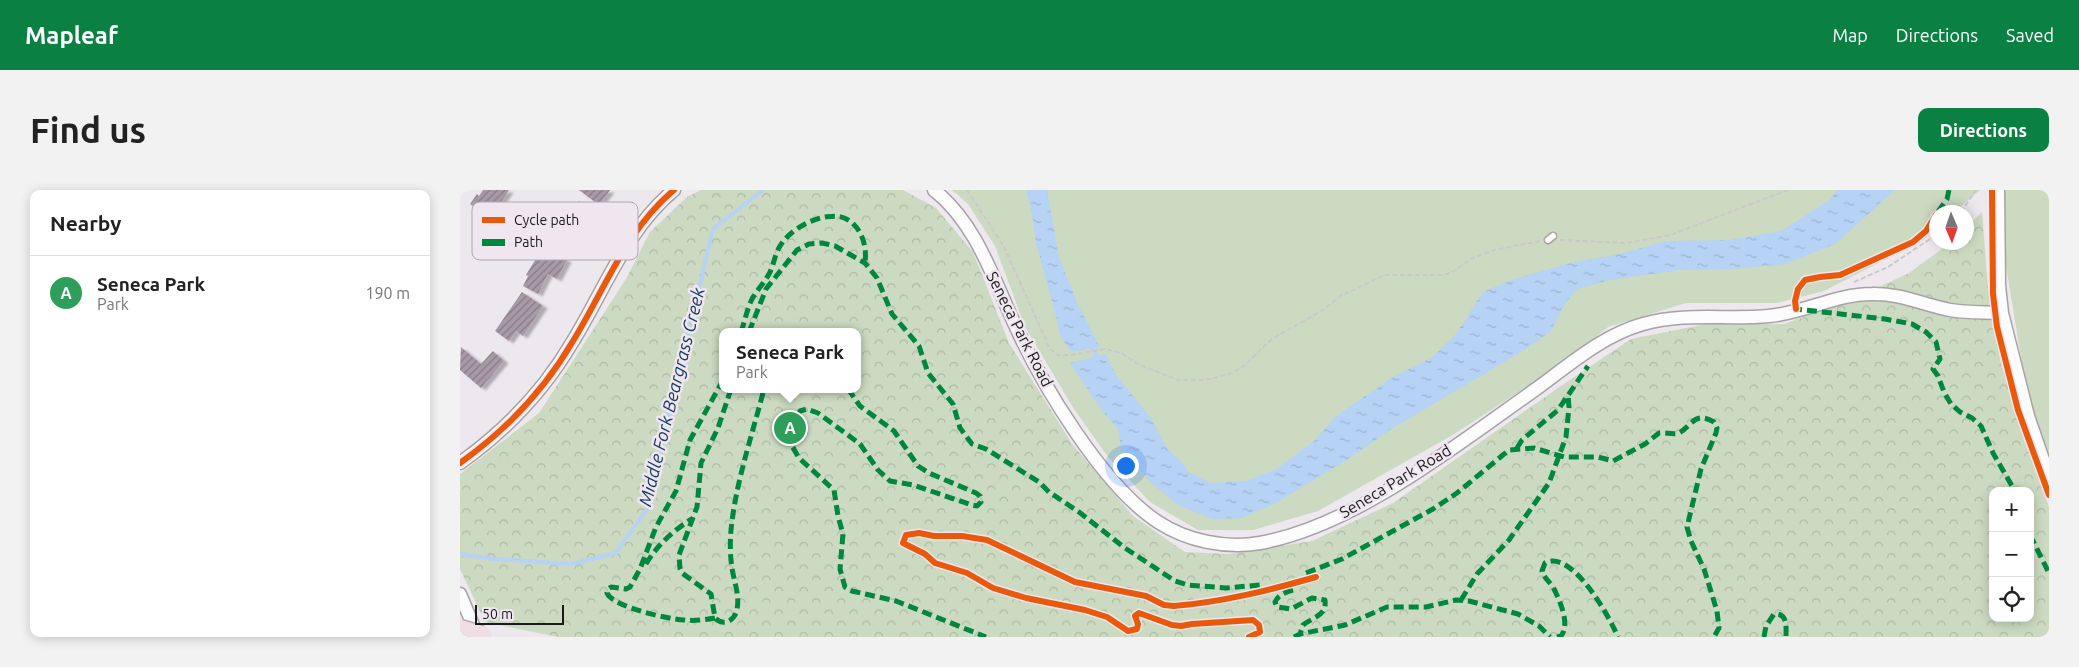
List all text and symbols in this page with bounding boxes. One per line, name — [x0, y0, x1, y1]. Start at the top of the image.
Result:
text: Mapleaf — [25, 22, 118, 49]
text: Map — [1832, 25, 1868, 45]
text: Directions — [1896, 25, 1978, 45]
text: Saved — [2006, 25, 2054, 45]
button: Directions — [1918, 108, 2049, 152]
text: Find us — [30, 110, 146, 150]
legend — [472, 202, 638, 260]
north arrow — [1929, 205, 1974, 250]
text: Nearby — [50, 211, 121, 235]
text: Cycle path — [514, 212, 579, 228]
text: Path — [514, 234, 543, 250]
street label: Seneca Park Road — [983, 268, 1057, 390]
text: Seneca Park — [97, 273, 205, 295]
text: A — [60, 284, 72, 302]
text: 190 m — [365, 284, 410, 302]
water label: Middle Fork Beargrass Creek — [634, 285, 708, 508]
text: Park — [97, 295, 129, 313]
popup — [719, 328, 861, 393]
text: Seneca Park — [736, 341, 844, 363]
text: Park — [736, 363, 768, 381]
pin: A — [774, 409, 806, 447]
street label: Seneca Park Road — [1336, 441, 1454, 521]
your location — [1113, 453, 1139, 479]
map controls — [1989, 487, 2034, 622]
button: + — [1989, 487, 2034, 532]
button: − — [1989, 532, 2034, 577]
button: locate — [1989, 577, 2034, 622]
scale bar — [475, 602, 564, 625]
text: 50 m — [482, 606, 513, 622]

